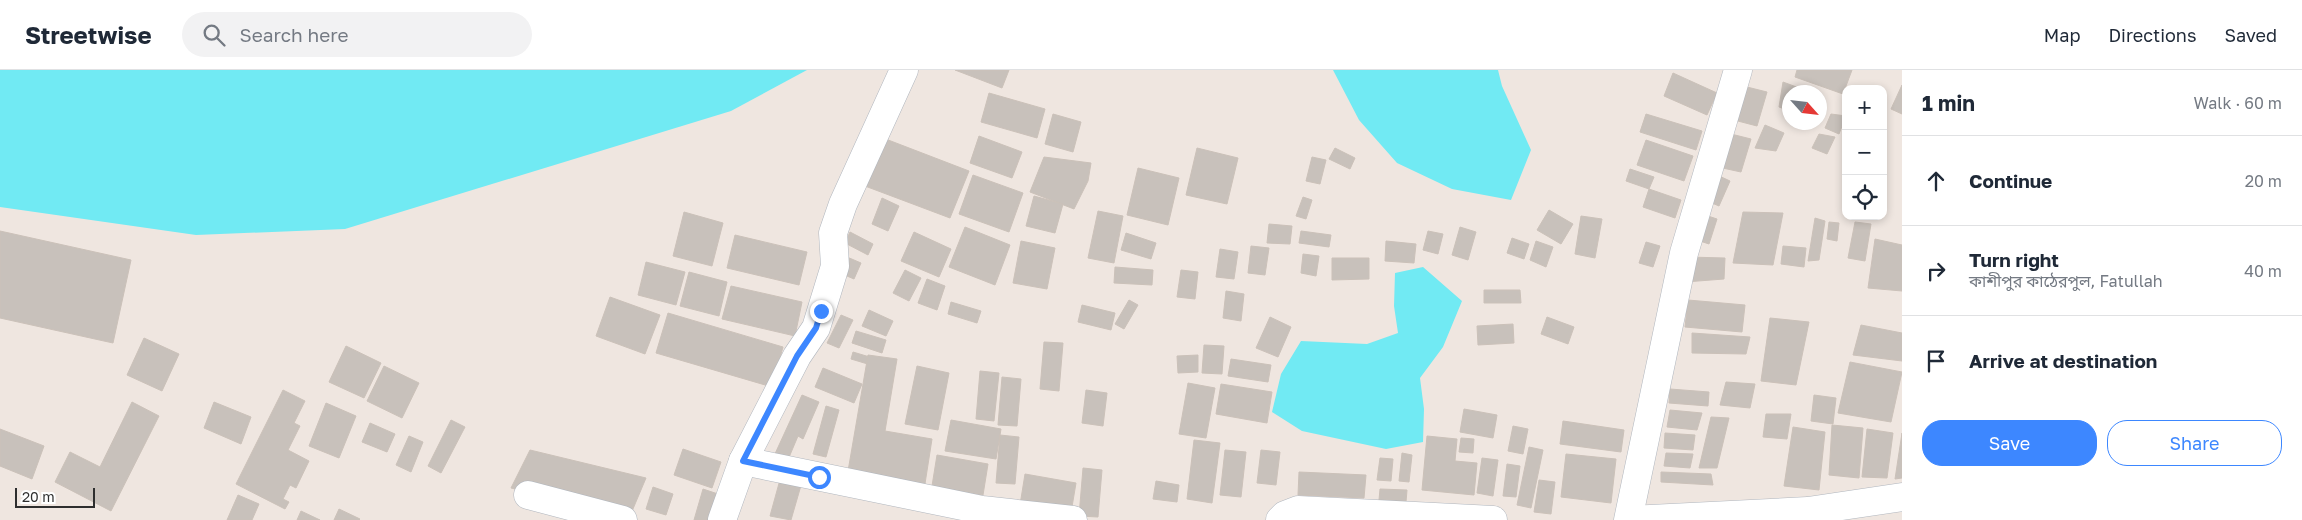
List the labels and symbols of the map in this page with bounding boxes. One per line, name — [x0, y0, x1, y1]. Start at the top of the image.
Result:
north arrow — [1782, 85, 1827, 130]
route end — [810, 300, 833, 323]
route start — [808, 466, 831, 489]
scale bar — [15, 485, 95, 508]

